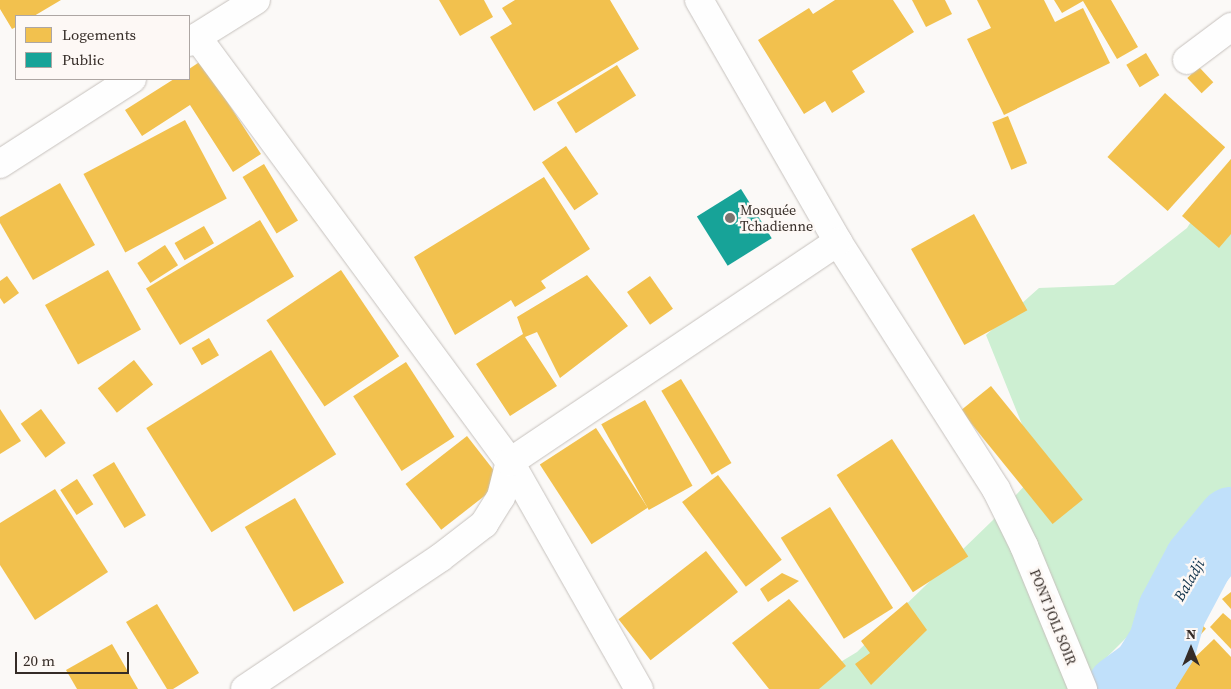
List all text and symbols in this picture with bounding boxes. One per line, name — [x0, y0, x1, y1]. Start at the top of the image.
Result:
legend — [15, 15, 190, 80]
text: Logements — [62, 24, 136, 45]
text: Public — [62, 49, 104, 70]
place label: Mosquée Tchadienne — [740, 202, 813, 234]
marker: Mosquée Tchadienne — [724, 212, 736, 224]
water label: Baladji — [1170, 556, 1208, 604]
street label: PONT JOLI SOIR — [1026, 567, 1080, 667]
north arrow — [1166, 624, 1216, 674]
text: N — [1186, 624, 1196, 644]
scale bar — [18, 642, 131, 674]
text: 20 m — [23, 650, 55, 671]

